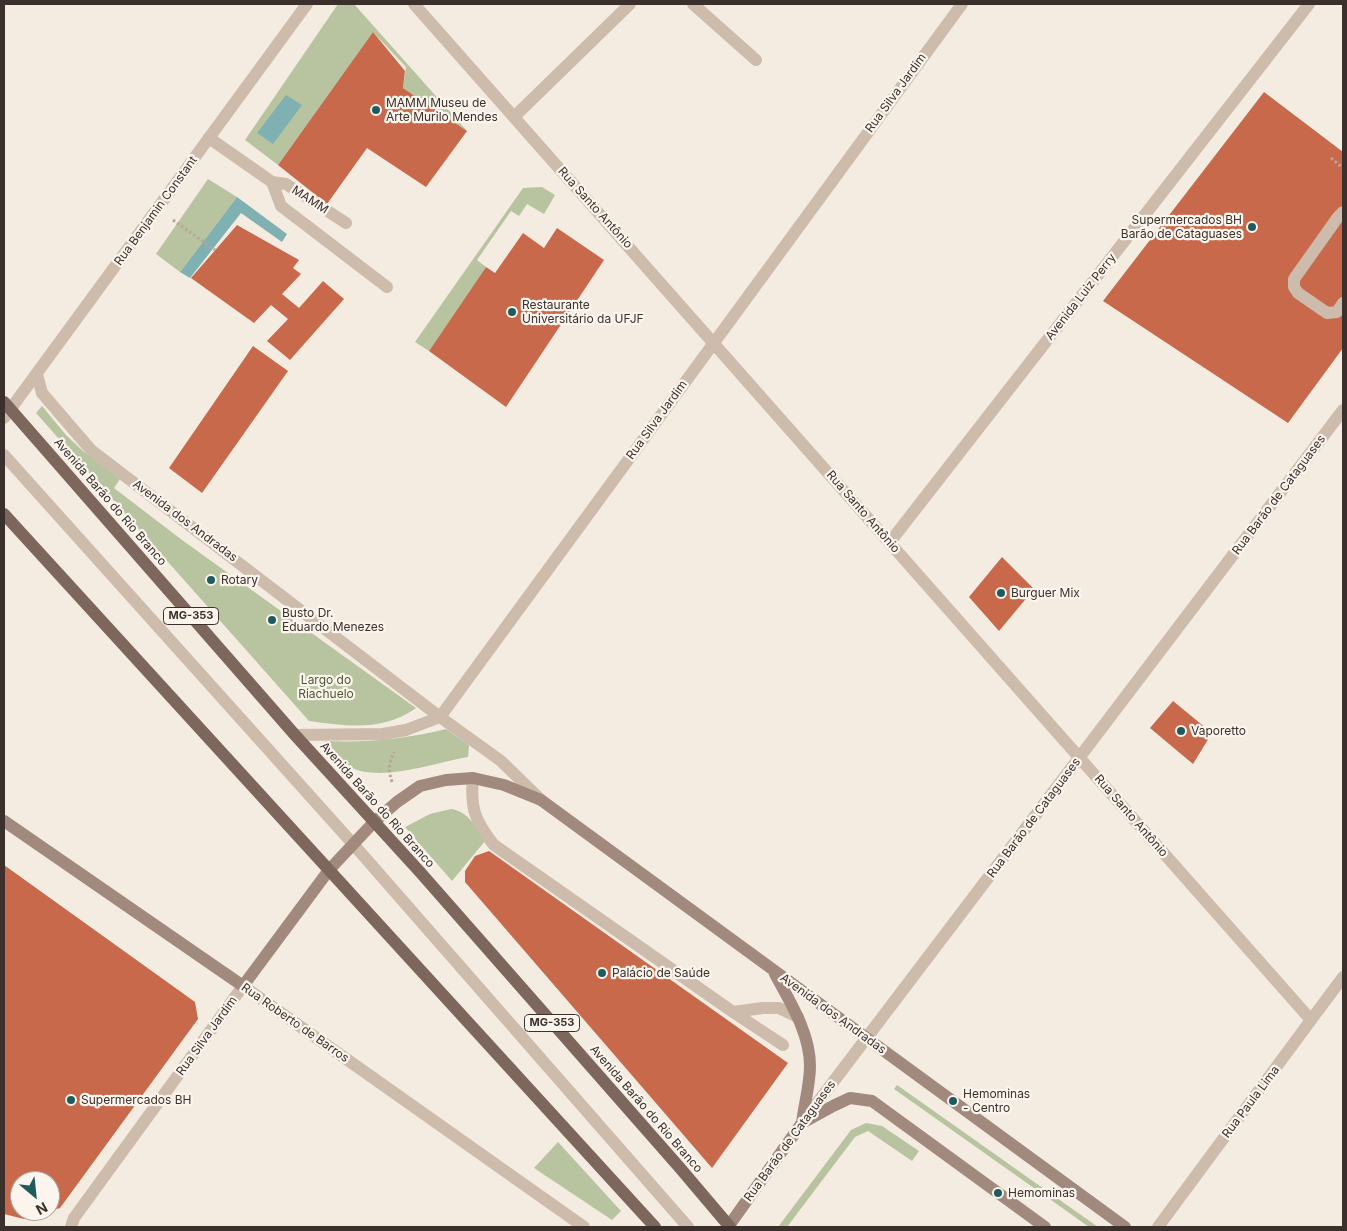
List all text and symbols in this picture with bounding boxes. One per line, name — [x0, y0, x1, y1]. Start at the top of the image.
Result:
street label: Rua Silva Jardim — [863, 51, 929, 135]
place label: MAMM Museu de Arte Murilo Mendes — [386, 96, 498, 124]
marker: MAMM Museu de Arte Murilo Mendes — [370, 104, 382, 116]
street label: Rua Benjamin Constant — [112, 154, 200, 268]
street label: Rua Santo Antônio — [555, 164, 635, 252]
street label: MAMM — [289, 183, 331, 217]
place label: Supermercados BH Barão de Cataguases — [1121, 213, 1242, 241]
marker: Supermercados BH Barão de Cataguases — [1246, 221, 1258, 233]
street label: Avenida Luiz Perry — [1043, 251, 1119, 343]
place label: Restaurante Universitário da UFJF — [522, 298, 644, 326]
marker: Restaurante Universitário da UFJF — [506, 306, 518, 318]
street label: Rua Silva Jardim — [624, 378, 690, 462]
street label: Rua Barão de Cataguases — [1229, 432, 1329, 558]
street label: Avenida Barão do Rio Branco — [51, 435, 169, 569]
street label: Rua Santo Antônio — [823, 468, 903, 556]
street label: Avenida dos Andradas — [130, 477, 240, 565]
place label: Rotary — [221, 573, 258, 587]
marker: Rotary — [205, 574, 217, 586]
place label: Burguer Mix — [1011, 586, 1080, 600]
marker: Burguer Mix — [995, 587, 1007, 599]
place label: Busto Dr. Eduardo Menezes — [282, 606, 384, 634]
road number: MG-353 — [164, 608, 218, 624]
marker: Busto Dr. Eduardo Menezes — [266, 614, 278, 626]
park label: Largo do Riachuelo — [298, 673, 354, 701]
place label: Vaporetto — [1191, 724, 1246, 738]
marker: Vaporetto — [1175, 725, 1187, 737]
street label: Avenida Barão do Rio Branco — [317, 739, 437, 871]
street label: Rua Barão de Cataguases — [984, 755, 1084, 881]
street label: Rua Santo Antônio — [1091, 772, 1171, 860]
place label: Palácio de Saúde — [612, 966, 710, 980]
marker: Palácio de Saúde — [596, 967, 608, 979]
street label: Avenida dos Andradas — [777, 971, 889, 1057]
street label: Rua Roberto de Barros — [238, 980, 352, 1066]
street label: Rua Silva Jardim — [174, 994, 240, 1078]
road number: MG-353 — [524, 1014, 580, 1032]
street label: Avenida Barão do Rio Branco — [587, 1042, 705, 1176]
street label: Rua Paula Lima — [1219, 1063, 1283, 1141]
street label: Rua Barão de Cataguases — [741, 1078, 839, 1204]
place label: Hemominas - Centro — [963, 1087, 1030, 1115]
place label: Supermercados BH — [81, 1093, 191, 1107]
marker: Supermercados BH — [65, 1094, 77, 1106]
marker: Hemominas - Centro — [947, 1095, 959, 1107]
north arrow — [10, 1171, 60, 1221]
place label: Hemominas — [1008, 1186, 1075, 1200]
marker: Hemominas — [992, 1187, 1004, 1199]
text: N — [33, 1199, 51, 1219]

